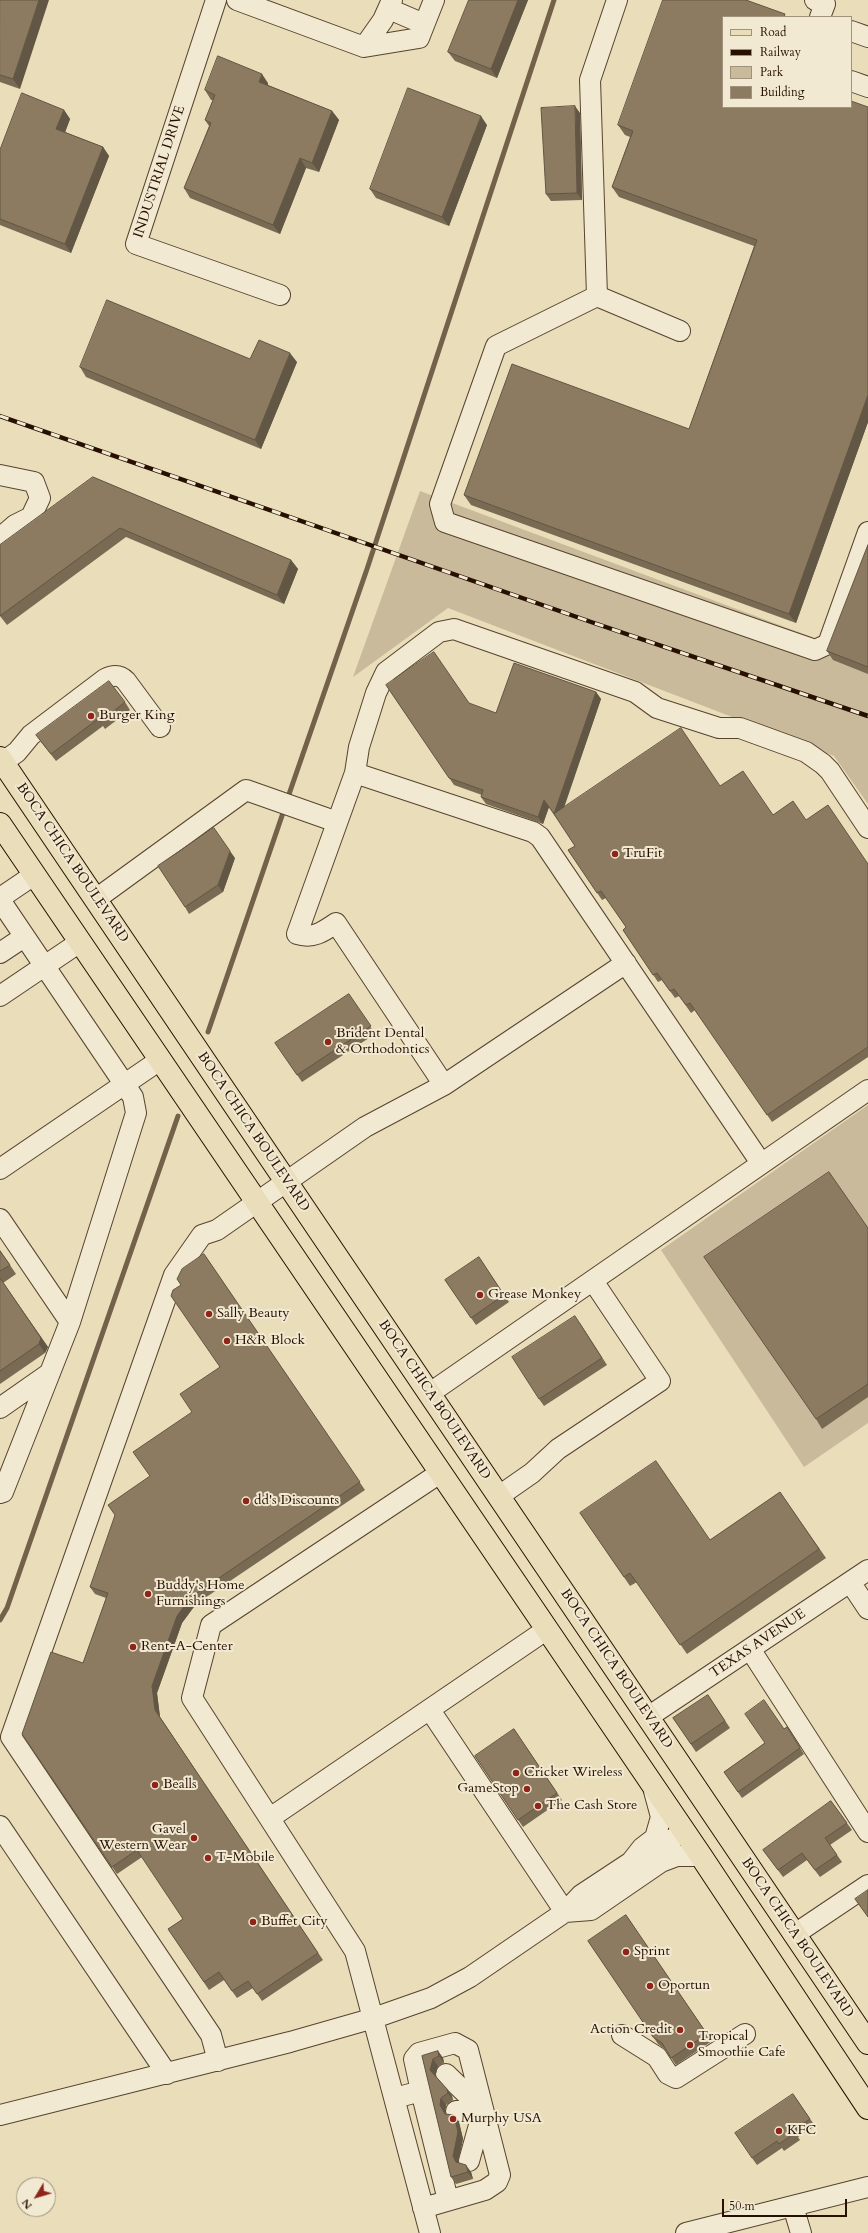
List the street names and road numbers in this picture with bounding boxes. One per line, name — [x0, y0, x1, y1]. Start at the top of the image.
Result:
street label: INDUSTRIAL DRIVE — [131, 104, 189, 240]
street label: BOCA CHICA BOULEVARD — [12, 780, 132, 946]
street label: BOCA CHICA BOULEVARD — [193, 1049, 313, 1215]
street label: BOCA CHICA BOULEVARD — [374, 1317, 494, 1483]
street label: BOCA CHICA BOULEVARD — [556, 1586, 676, 1752]
street label: TEXAS AVENUE — [707, 1606, 809, 1682]
street label: BOCA CHICA BOULEVARD — [737, 1855, 857, 2021]

